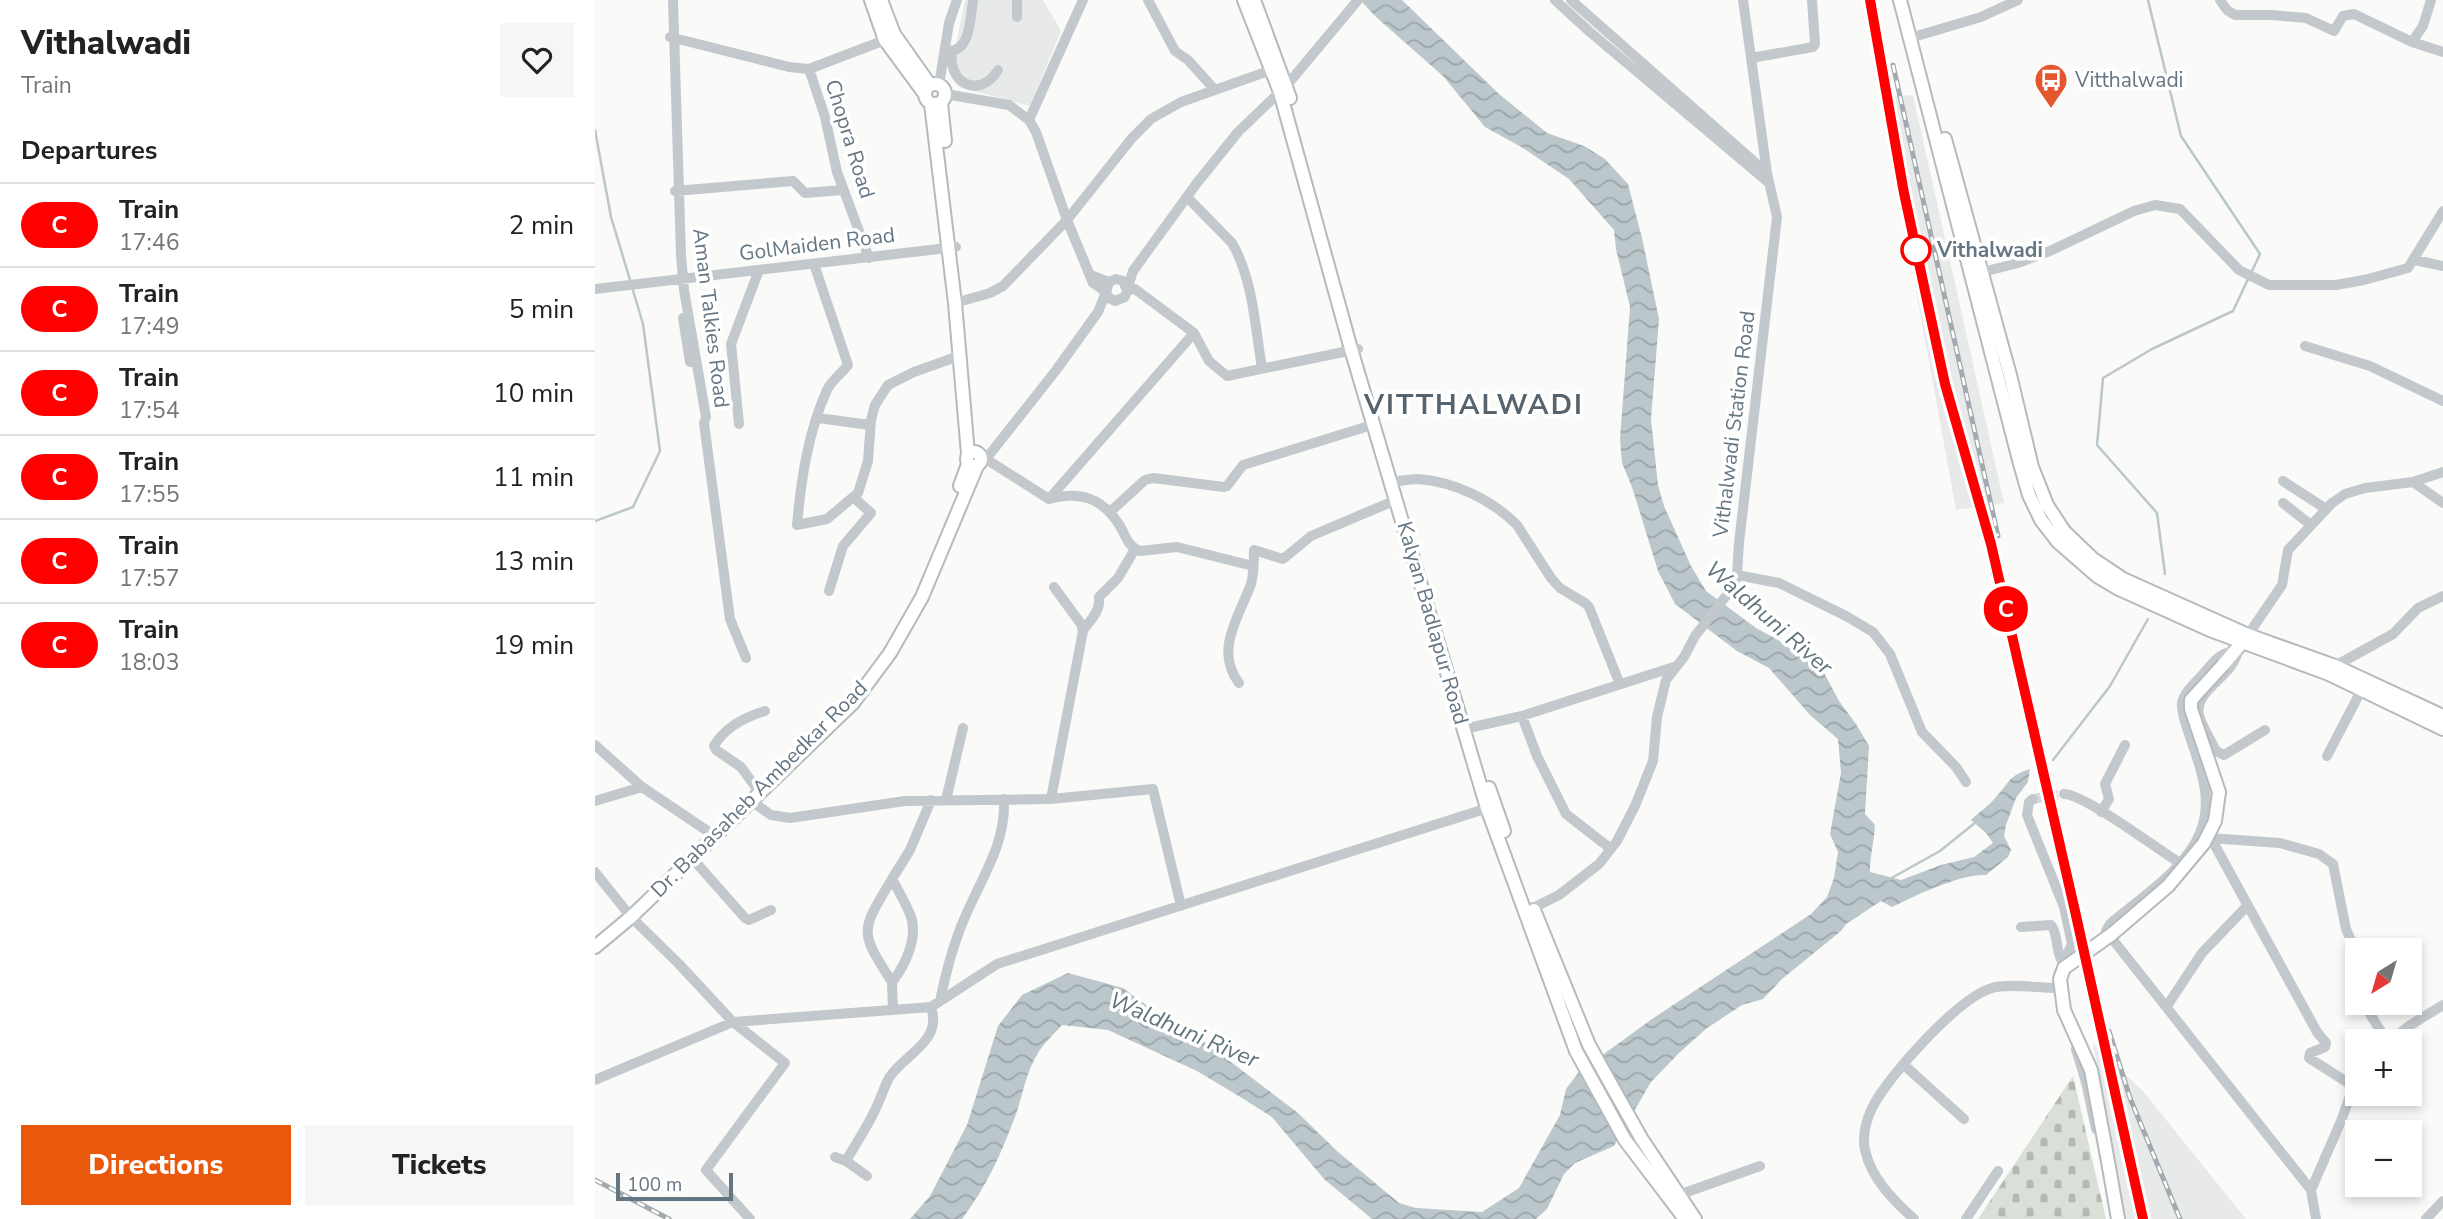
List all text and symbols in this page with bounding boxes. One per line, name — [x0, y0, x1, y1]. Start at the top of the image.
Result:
text: Vithalwadi — [21, 21, 191, 66]
button: heart — [500, 23, 574, 97]
bus stop icon: Vitthalwadi — [2032, 61, 2070, 110]
place label: Vitthalwadi — [2074, 66, 2184, 94]
text: Train — [21, 70, 72, 101]
street label: Chopra Road — [819, 76, 881, 202]
text: Departures — [21, 133, 157, 168]
text: Train — [119, 192, 179, 227]
text: 2 min — [509, 208, 574, 243]
text: C — [51, 209, 68, 241]
street label: GolMaiden Road — [738, 221, 896, 267]
street label: Aman Talkies Road — [686, 226, 736, 410]
text: 17:46 — [119, 227, 179, 258]
marker: Vithalwadi — [1901, 235, 1931, 265]
place label: Vithalwadi — [1936, 236, 2043, 264]
text: Train — [119, 276, 179, 311]
text: 5 min — [509, 292, 574, 327]
text: C — [51, 293, 68, 325]
street label: Vithalwadi Station Road — [1706, 309, 1762, 540]
text: 17:49 — [119, 311, 179, 342]
text: Train — [119, 360, 179, 395]
text: 10 min — [493, 376, 574, 411]
text: C — [51, 377, 68, 409]
district label: VITTHALWADI — [1363, 386, 1584, 424]
text: 17:54 — [119, 395, 179, 426]
text: Train — [119, 444, 179, 479]
text: 11 min — [493, 460, 574, 495]
text: C — [51, 461, 68, 493]
text: 17:55 — [119, 479, 179, 510]
street label: Kalyan Badlapur Road — [1391, 518, 1475, 728]
text: Train — [119, 528, 179, 563]
text: 13 min — [493, 544, 574, 579]
text: C — [51, 545, 68, 577]
water label: Waldhuni River — [1699, 554, 1840, 682]
text: 17:57 — [119, 563, 179, 594]
line badge: C — [1983, 586, 2029, 632]
text: C — [1998, 593, 2014, 625]
text: Train — [119, 612, 179, 647]
text: 19 min — [493, 628, 574, 663]
text: C — [51, 629, 68, 661]
text: 18:03 — [119, 647, 179, 678]
street label: Dr. Babasaheb Ambedkar Road — [645, 675, 873, 903]
north arrow — [2345, 938, 2422, 1015]
map controls — [2345, 938, 2422, 1197]
water label: Waldhuni River — [1105, 985, 1264, 1076]
button: + — [2345, 1029, 2422, 1106]
button: − — [2345, 1120, 2422, 1197]
button: Directions — [21, 1125, 291, 1205]
button: Tickets — [305, 1125, 574, 1205]
scale bar — [616, 1170, 733, 1202]
text: 100 m — [627, 1172, 682, 1198]

